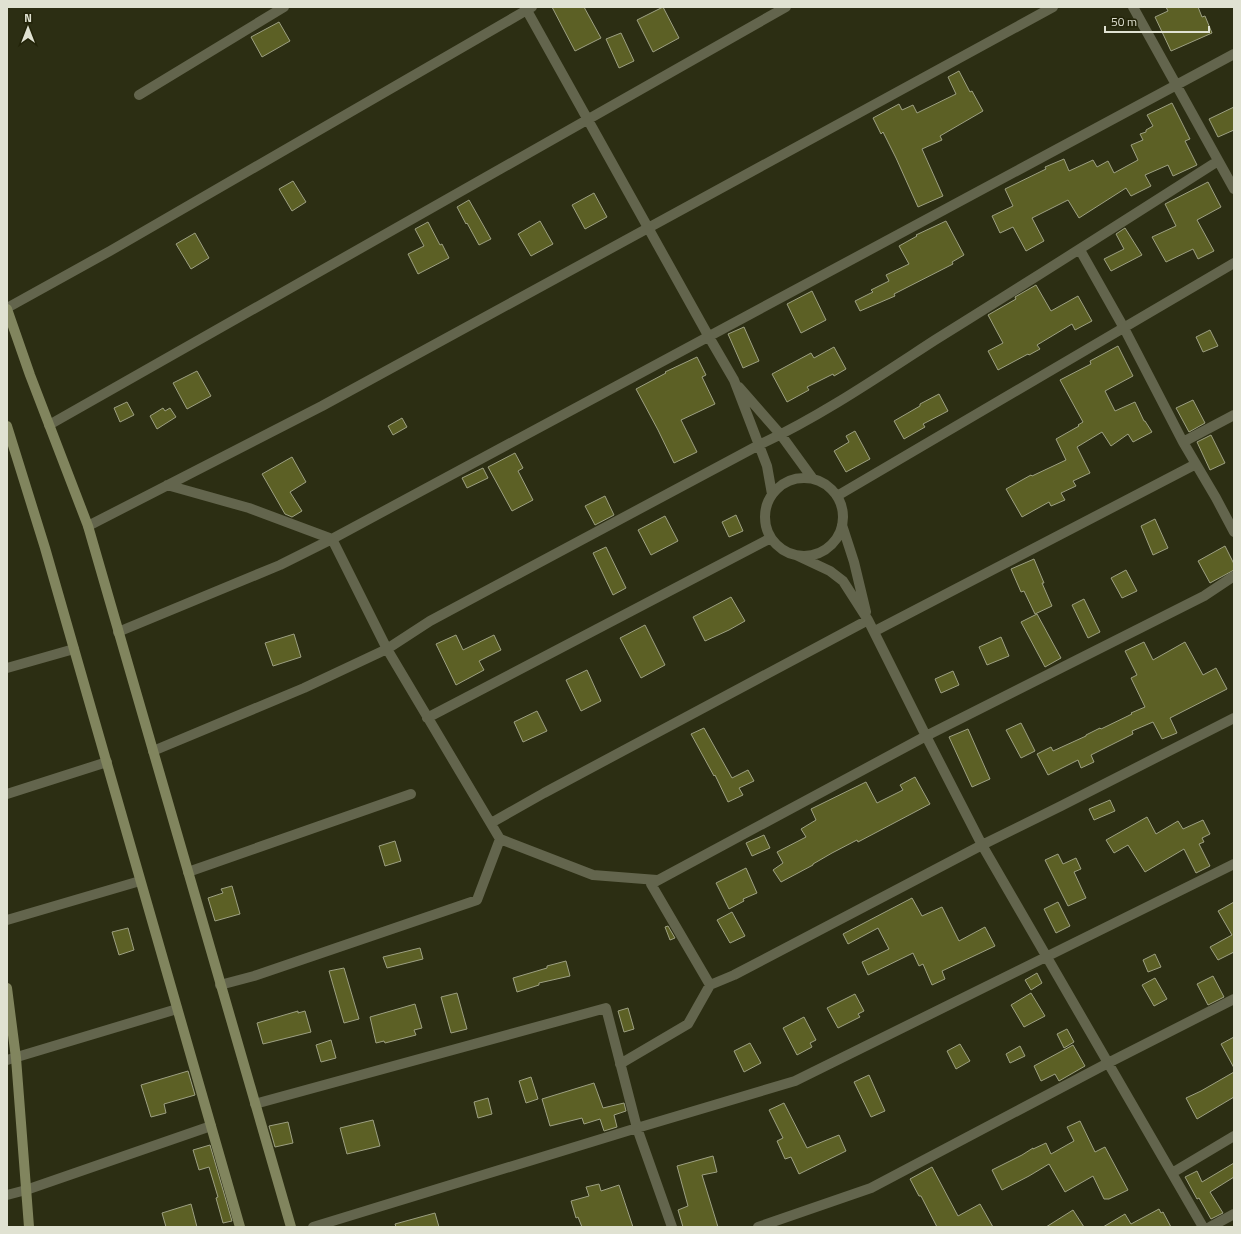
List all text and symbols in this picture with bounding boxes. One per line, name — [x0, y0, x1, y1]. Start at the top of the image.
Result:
north arrow — [8, 8, 48, 48]
scale bar — [1105, 8, 1209, 34]
text: N — [24, 10, 32, 26]
text: 50 m — [1111, 12, 1137, 31]

